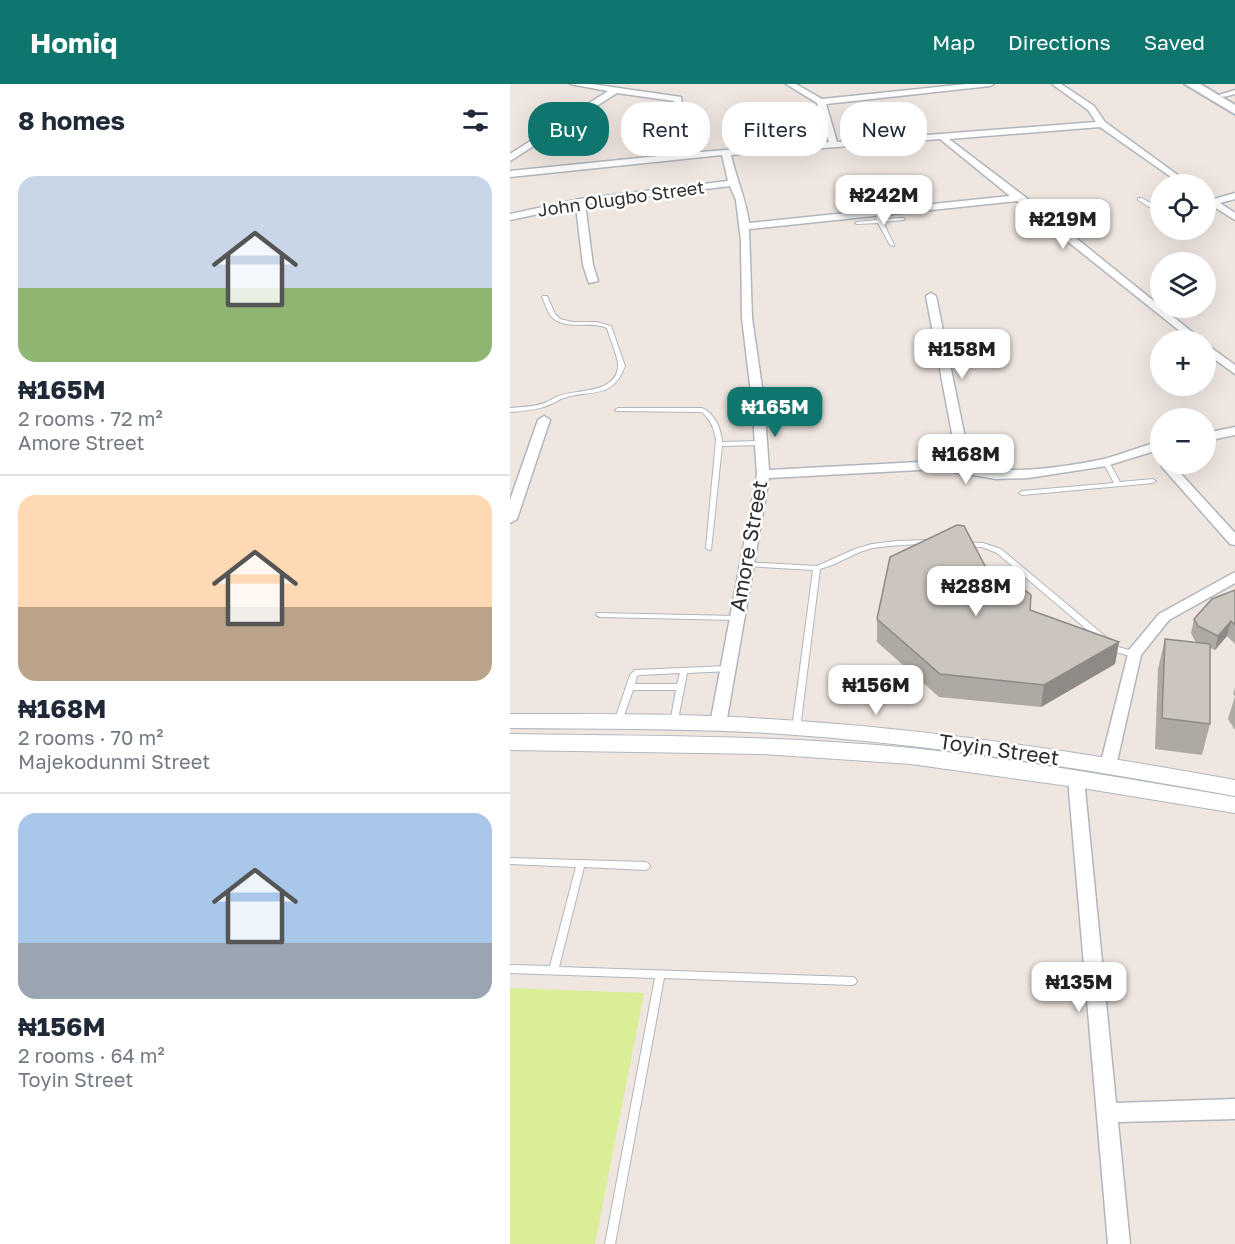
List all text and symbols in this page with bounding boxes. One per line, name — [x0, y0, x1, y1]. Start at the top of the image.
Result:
text: Homiq — [30, 26, 117, 59]
text: Map — [932, 29, 975, 55]
text: Directions — [1008, 29, 1111, 55]
text: Saved — [1144, 29, 1205, 55]
chip: Buy — [528, 102, 609, 156]
chip: Rent — [621, 102, 710, 156]
chip: Filters — [722, 102, 828, 156]
chip: New — [840, 102, 927, 156]
icon: filters — [459, 104, 492, 137]
text: 8 homes — [18, 105, 125, 136]
map controls — [1150, 174, 1216, 474]
button: locate — [1150, 174, 1216, 240]
street label: John Olugbo Street — [536, 175, 706, 221]
pin: ₦242M — [842, 175, 926, 226]
text: ₦242M — [849, 182, 919, 206]
pin: ₦219M — [1021, 199, 1105, 250]
text: ₦219M — [1029, 206, 1097, 230]
icon: home — [201, 215, 309, 323]
button: layers — [1150, 252, 1216, 318]
pin: ₦158M — [920, 329, 1004, 380]
button: + — [1150, 330, 1216, 396]
text: ₦158M — [928, 336, 996, 360]
text: ₦165M — [18, 374, 106, 405]
pin: ₦165M — [733, 387, 817, 438]
text: ₦165M — [741, 394, 809, 418]
text: 2 rooms · 72 m² — [18, 406, 163, 430]
button: − — [1150, 408, 1216, 474]
text: Amore Street — [18, 430, 145, 454]
pin: ₦168M — [924, 434, 1008, 485]
text: ₦168M — [932, 441, 1000, 465]
street label: Amore Street — [724, 478, 772, 613]
icon: home — [201, 534, 309, 642]
pin: ₦288M — [934, 566, 1018, 617]
text: ₦288M — [941, 573, 1011, 597]
pin: ₦156M — [834, 665, 918, 716]
text: ₦156M — [842, 672, 910, 696]
text: ₦168M — [18, 693, 106, 724]
text: 2 rooms · 70 m² — [18, 725, 163, 749]
street label: Toyin Street — [937, 728, 1061, 770]
text: Majekodunmi Street — [18, 749, 210, 773]
icon: home — [201, 852, 309, 960]
pin: ₦135M — [1037, 962, 1121, 1013]
text: ₦135M — [1046, 969, 1112, 993]
text: ₦156M — [18, 1011, 106, 1042]
text: 2 rooms · 64 m² — [18, 1043, 165, 1067]
text: Toyin Street — [18, 1067, 133, 1091]

